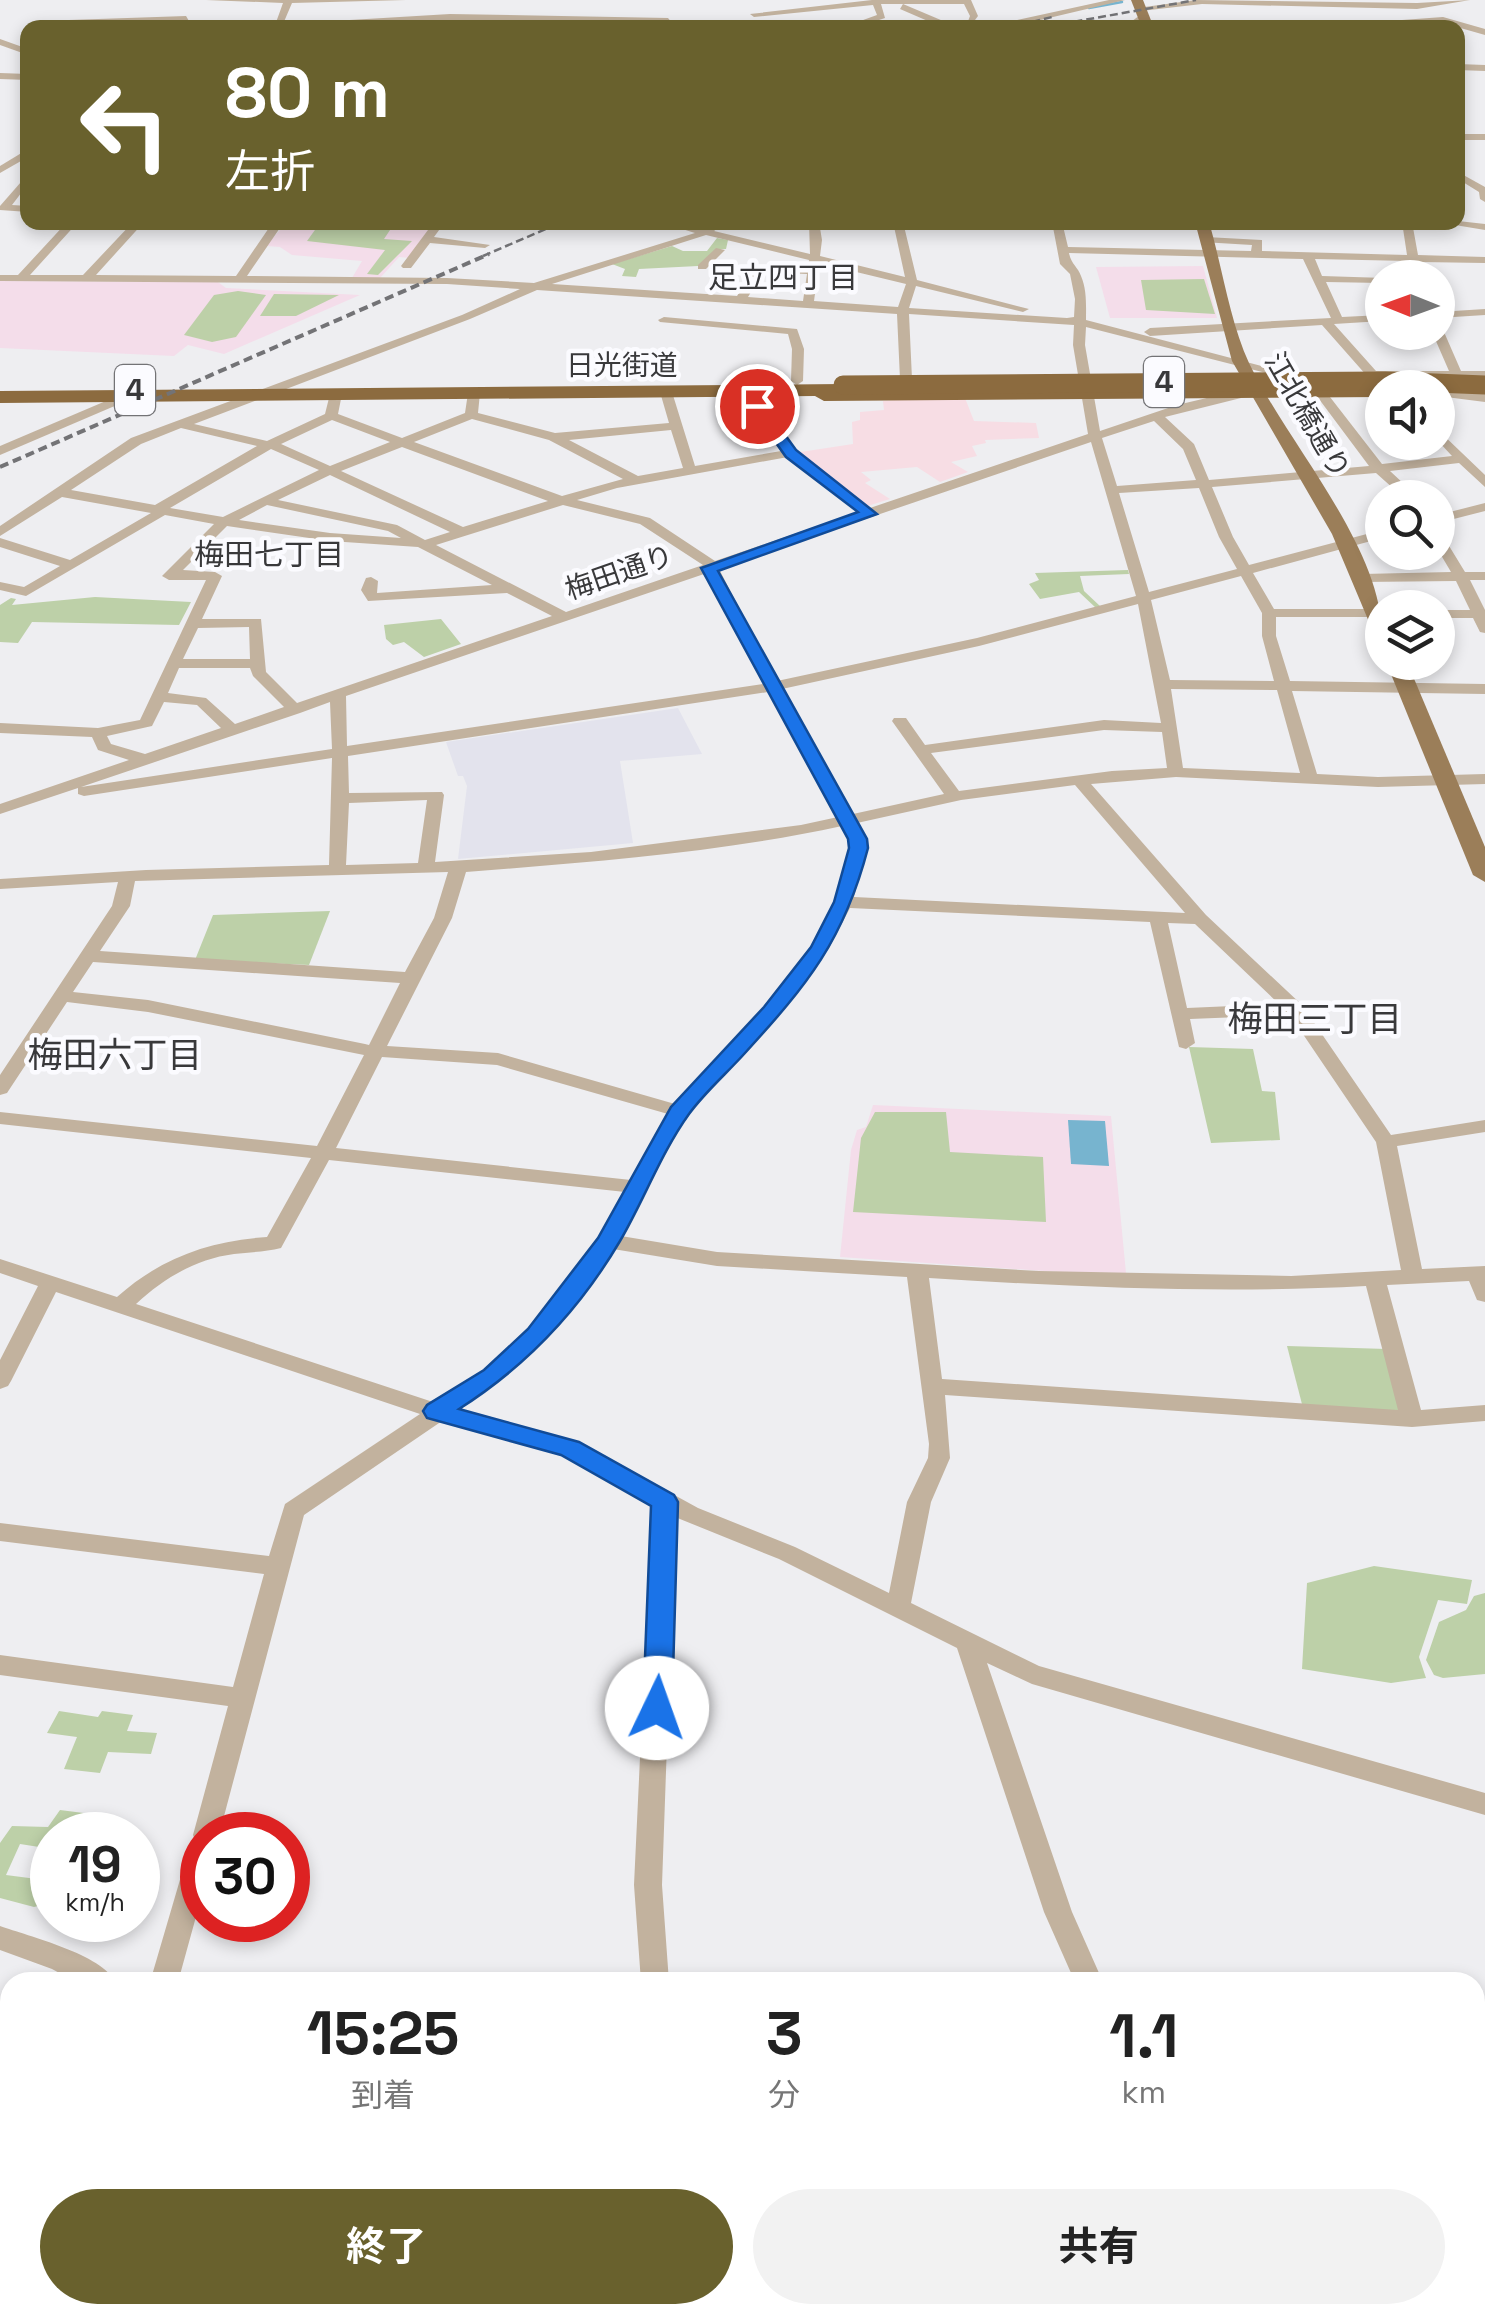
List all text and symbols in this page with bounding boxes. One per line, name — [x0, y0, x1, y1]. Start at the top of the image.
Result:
text: 80 m — [225, 48, 390, 137]
icon: left — [60, 60, 190, 190]
text: 左折 — [225, 143, 315, 200]
district label: 足立四丁目 — [708, 258, 858, 297]
north arrow — [1365, 260, 1455, 350]
map controls — [1365, 260, 1455, 680]
street label: 江北橋通り — [1257, 345, 1359, 485]
street label: 日光街道 — [566, 347, 678, 383]
road number: 4 — [1144, 357, 1184, 407]
pin — [715, 364, 800, 449]
road number: 4 — [115, 365, 155, 415]
button: sound — [1365, 370, 1455, 460]
icon: arrive — [730, 379, 785, 434]
button: search — [1365, 480, 1455, 570]
district label: 梅田七丁目 — [194, 535, 344, 574]
street label: 梅田通り — [560, 537, 678, 607]
button: layers — [1365, 590, 1455, 680]
district label: 梅田三丁目 — [1227, 997, 1403, 1041]
district label: 梅田六丁目 — [27, 1033, 203, 1077]
position arrow — [605, 1656, 709, 1760]
speed limit sign: 30 — [180, 1812, 310, 1942]
text: 19 — [68, 1833, 122, 1897]
text: km/h — [65, 1886, 125, 1918]
text: 15:25 — [307, 1995, 459, 2072]
text: 3 — [766, 1995, 803, 2072]
text: 1.1 — [1109, 1998, 1178, 2075]
text: km — [1121, 2072, 1166, 2112]
text: 到着 — [351, 2075, 415, 2115]
text: 分 — [768, 2075, 800, 2115]
button: 終了 — [40, 2189, 733, 2304]
button: 共有 — [753, 2189, 1445, 2304]

